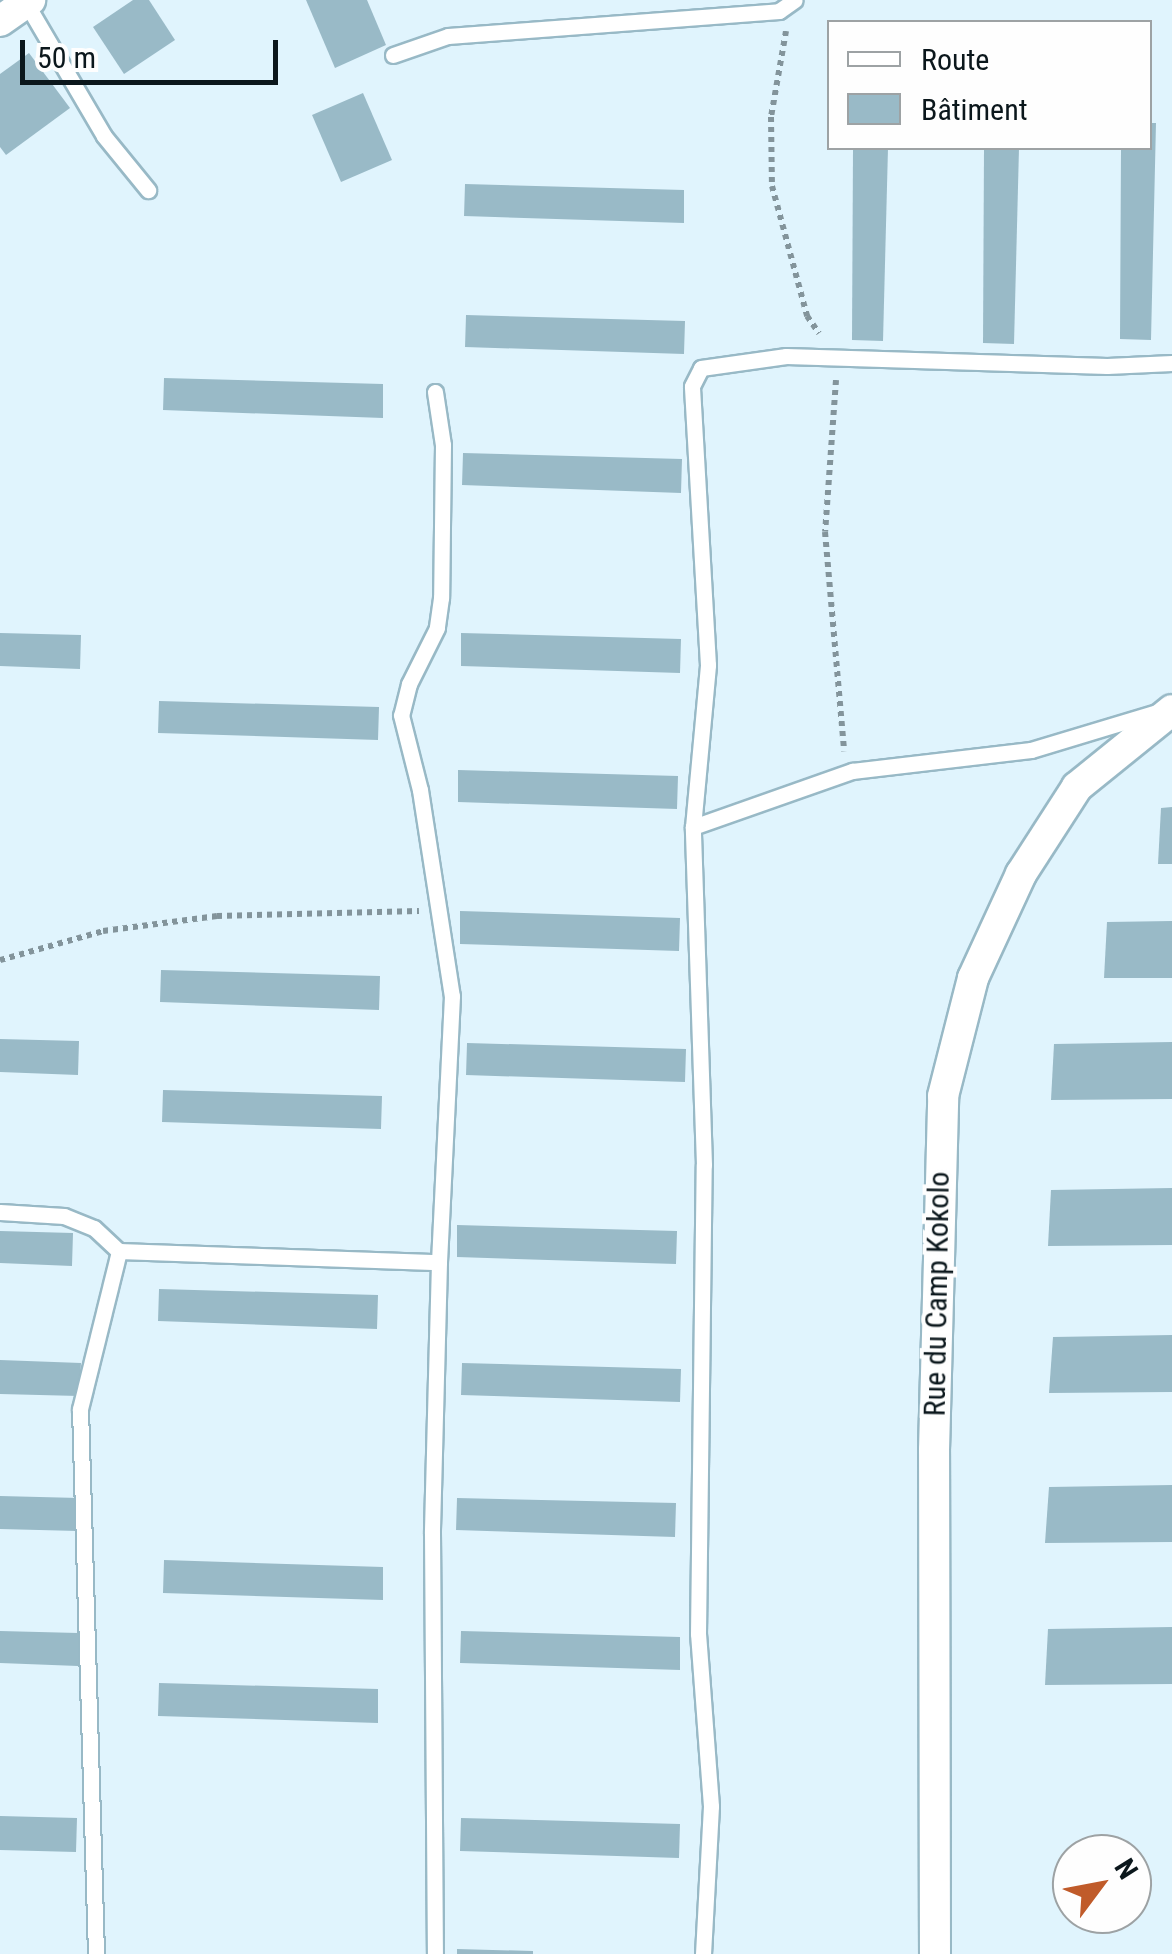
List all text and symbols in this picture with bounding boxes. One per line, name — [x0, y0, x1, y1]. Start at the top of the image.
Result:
scale bar — [25, 20, 282, 82]
legend — [827, 20, 1152, 150]
text: 50 m — [37, 40, 96, 75]
text: Route — [921, 42, 989, 77]
text: Bâtiment — [921, 92, 1028, 127]
street label: Rue du Camp Kokolo — [917, 1171, 957, 1417]
north arrow — [1052, 1834, 1152, 1934]
text: N — [1108, 1853, 1145, 1885]

